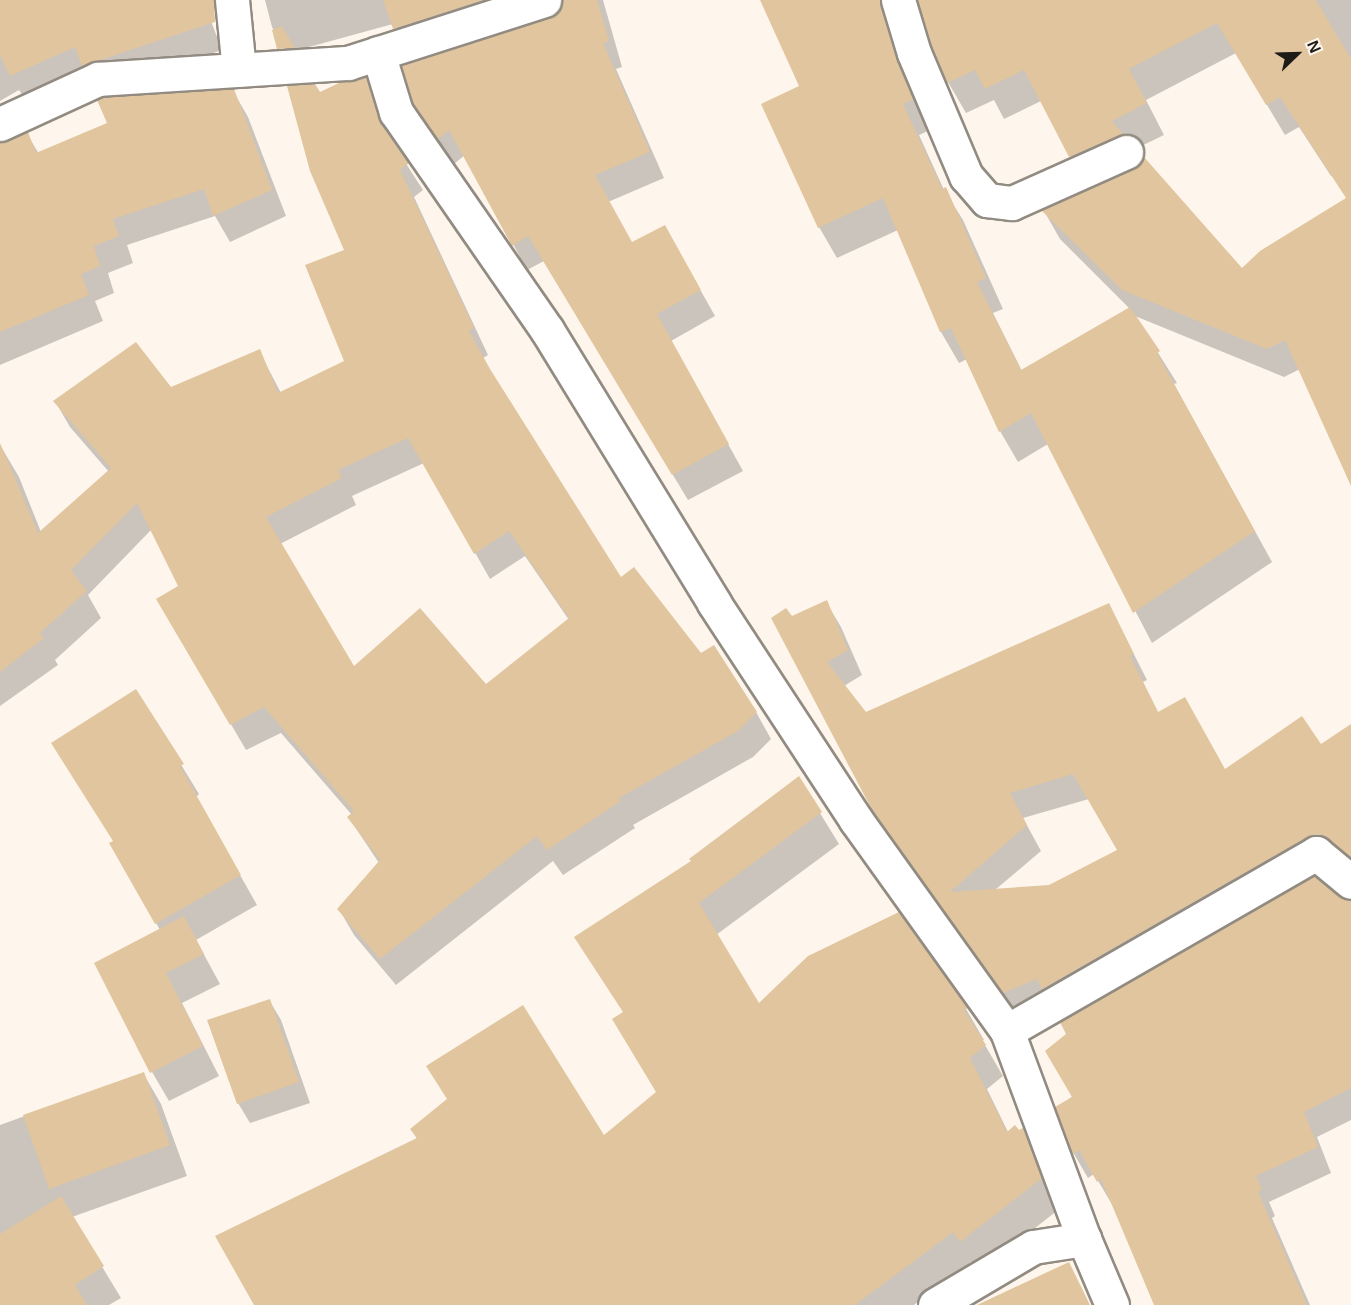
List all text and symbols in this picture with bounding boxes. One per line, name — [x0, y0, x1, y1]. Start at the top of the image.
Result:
north arrow — [1267, 24, 1327, 84]
text: N — [1304, 38, 1324, 55]

